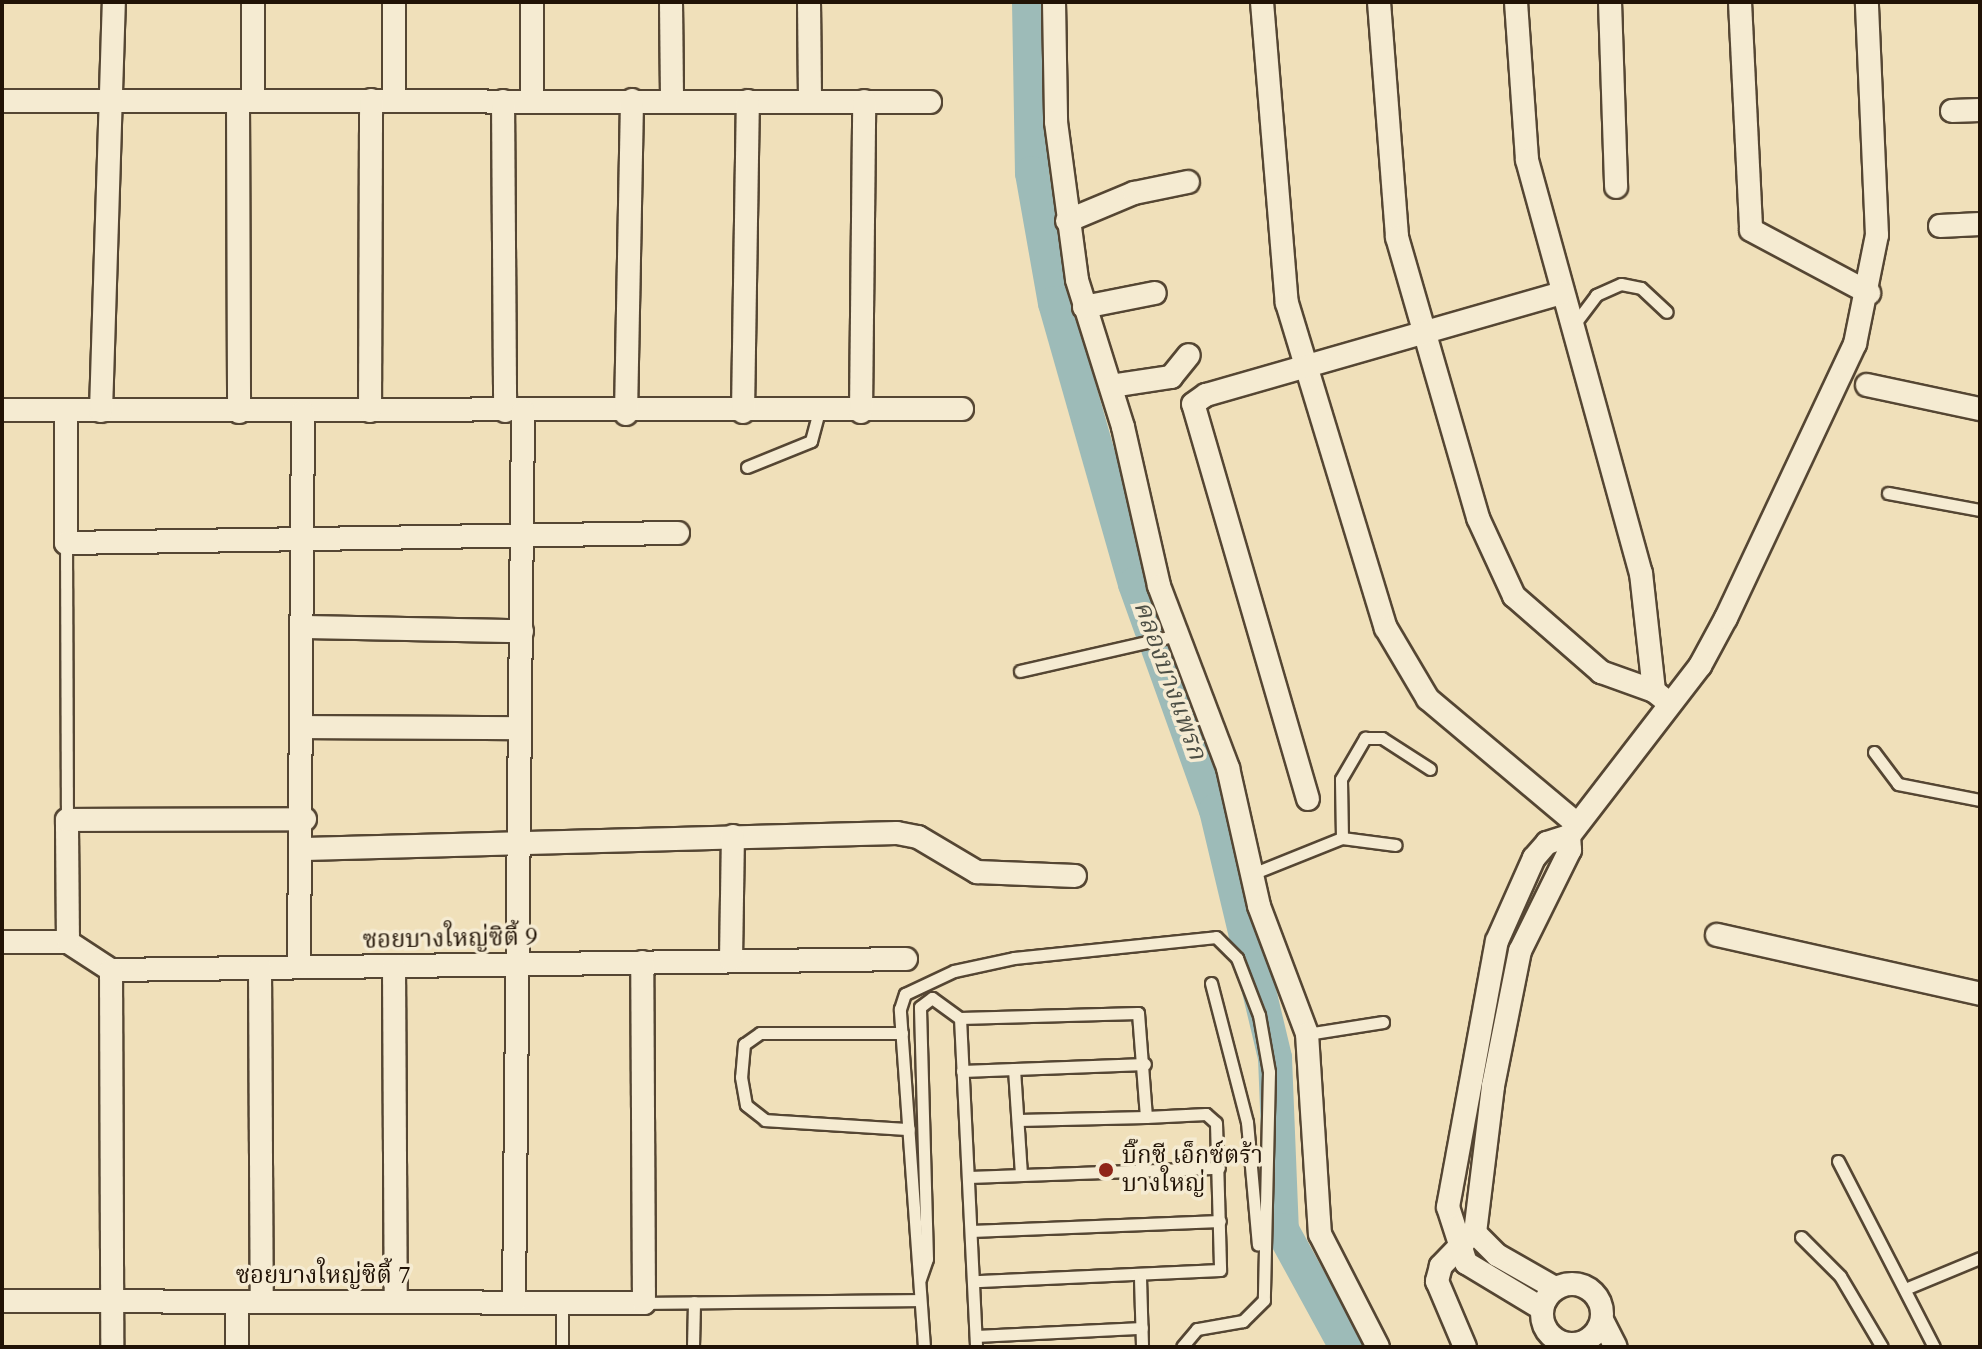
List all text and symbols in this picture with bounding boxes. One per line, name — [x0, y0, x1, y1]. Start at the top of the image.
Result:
water label: คลองบางแพรก — [1127, 596, 1213, 764]
street label: ซอยบางใหญ่ซิตี้ 9 — [362, 923, 538, 955]
place label: บิ๊กซี เอ็กซ์ตร้า บางใหญ่ — [1122, 1142, 1263, 1198]
marker: บิ๊กซี เอ็กซ์ตร้า บางใหญ่ — [1097, 1161, 1115, 1179]
street label: ซอยบางใหญ่ซิตี้ 7 — [236, 1262, 410, 1290]

